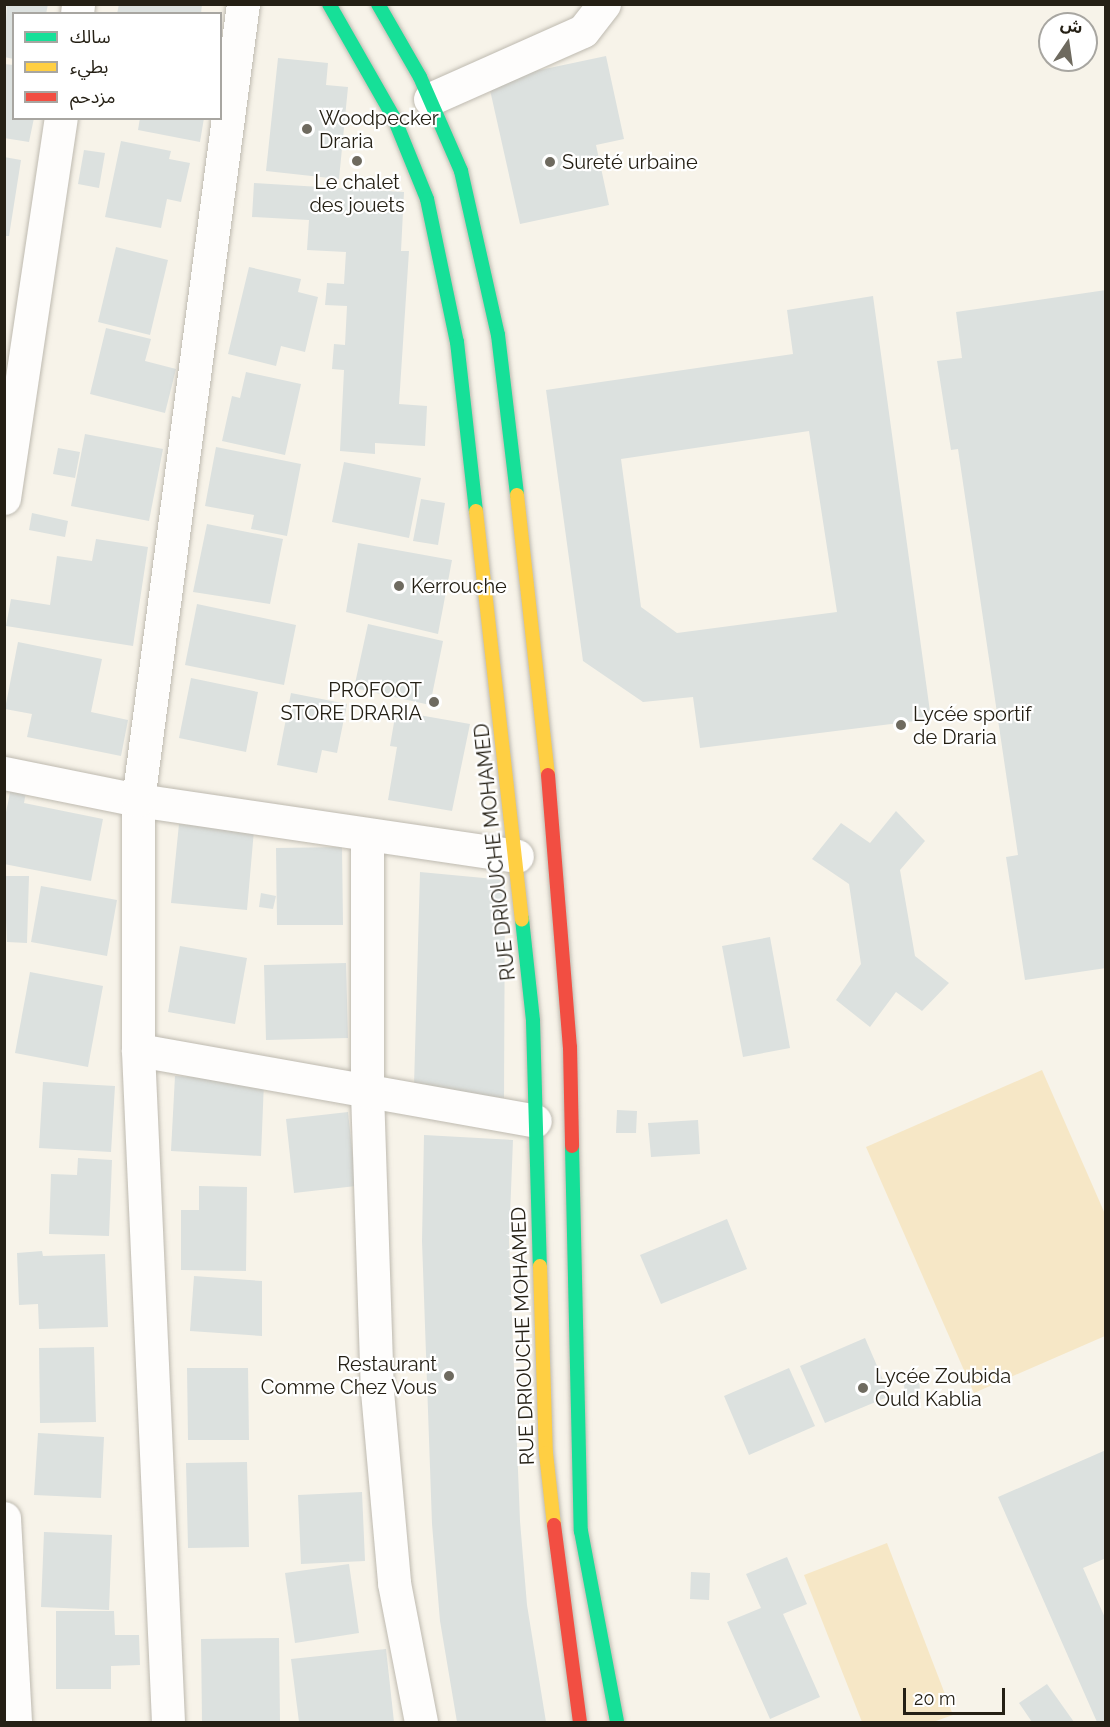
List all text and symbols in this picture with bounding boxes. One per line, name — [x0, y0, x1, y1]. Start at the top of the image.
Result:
legend — [12, 12, 222, 120]
north arrow — [1038, 12, 1098, 72]
text: ش — [1059, 14, 1085, 38]
text: سالك — [70, 26, 111, 47]
text: بطيء — [70, 56, 108, 77]
text: مزدحم — [70, 86, 115, 107]
place label: Woodpecker Draria — [319, 106, 439, 153]
marker: Woodpecker Draria — [300, 122, 314, 136]
place label: Sureté urbaine — [562, 150, 698, 174]
marker: Le chalet des jouets — [350, 154, 364, 168]
marker: Sureté urbaine — [543, 155, 557, 169]
place label: Le chalet des jouets — [309, 170, 405, 217]
place label: Kerrouche — [411, 574, 507, 598]
marker: Kerrouche — [392, 579, 406, 593]
place label: PROFOOT STORE DRARIA — [280, 678, 422, 725]
marker: PROFOOT STORE DRARIA — [427, 695, 441, 709]
place label: Lycée sportif de Draria — [913, 702, 1032, 749]
marker: Lycée sportif de Draria — [894, 718, 908, 732]
street label: RUE DRIOUCHE MOHAMED — [470, 722, 520, 982]
street label: RUE DRIOUCHE MOHAMED — [506, 1206, 540, 1466]
place label: Restaurant Comme Chez Vous — [260, 1352, 437, 1399]
place label: Lycée Zoubida Ould Kablia — [875, 1364, 1011, 1411]
marker: Restaurant Comme Chez Vous — [442, 1369, 456, 1383]
marker: Lycée Zoubida Ould Kablia — [856, 1381, 870, 1395]
scale bar — [906, 1676, 1008, 1714]
text: 20 m — [914, 1688, 956, 1709]

